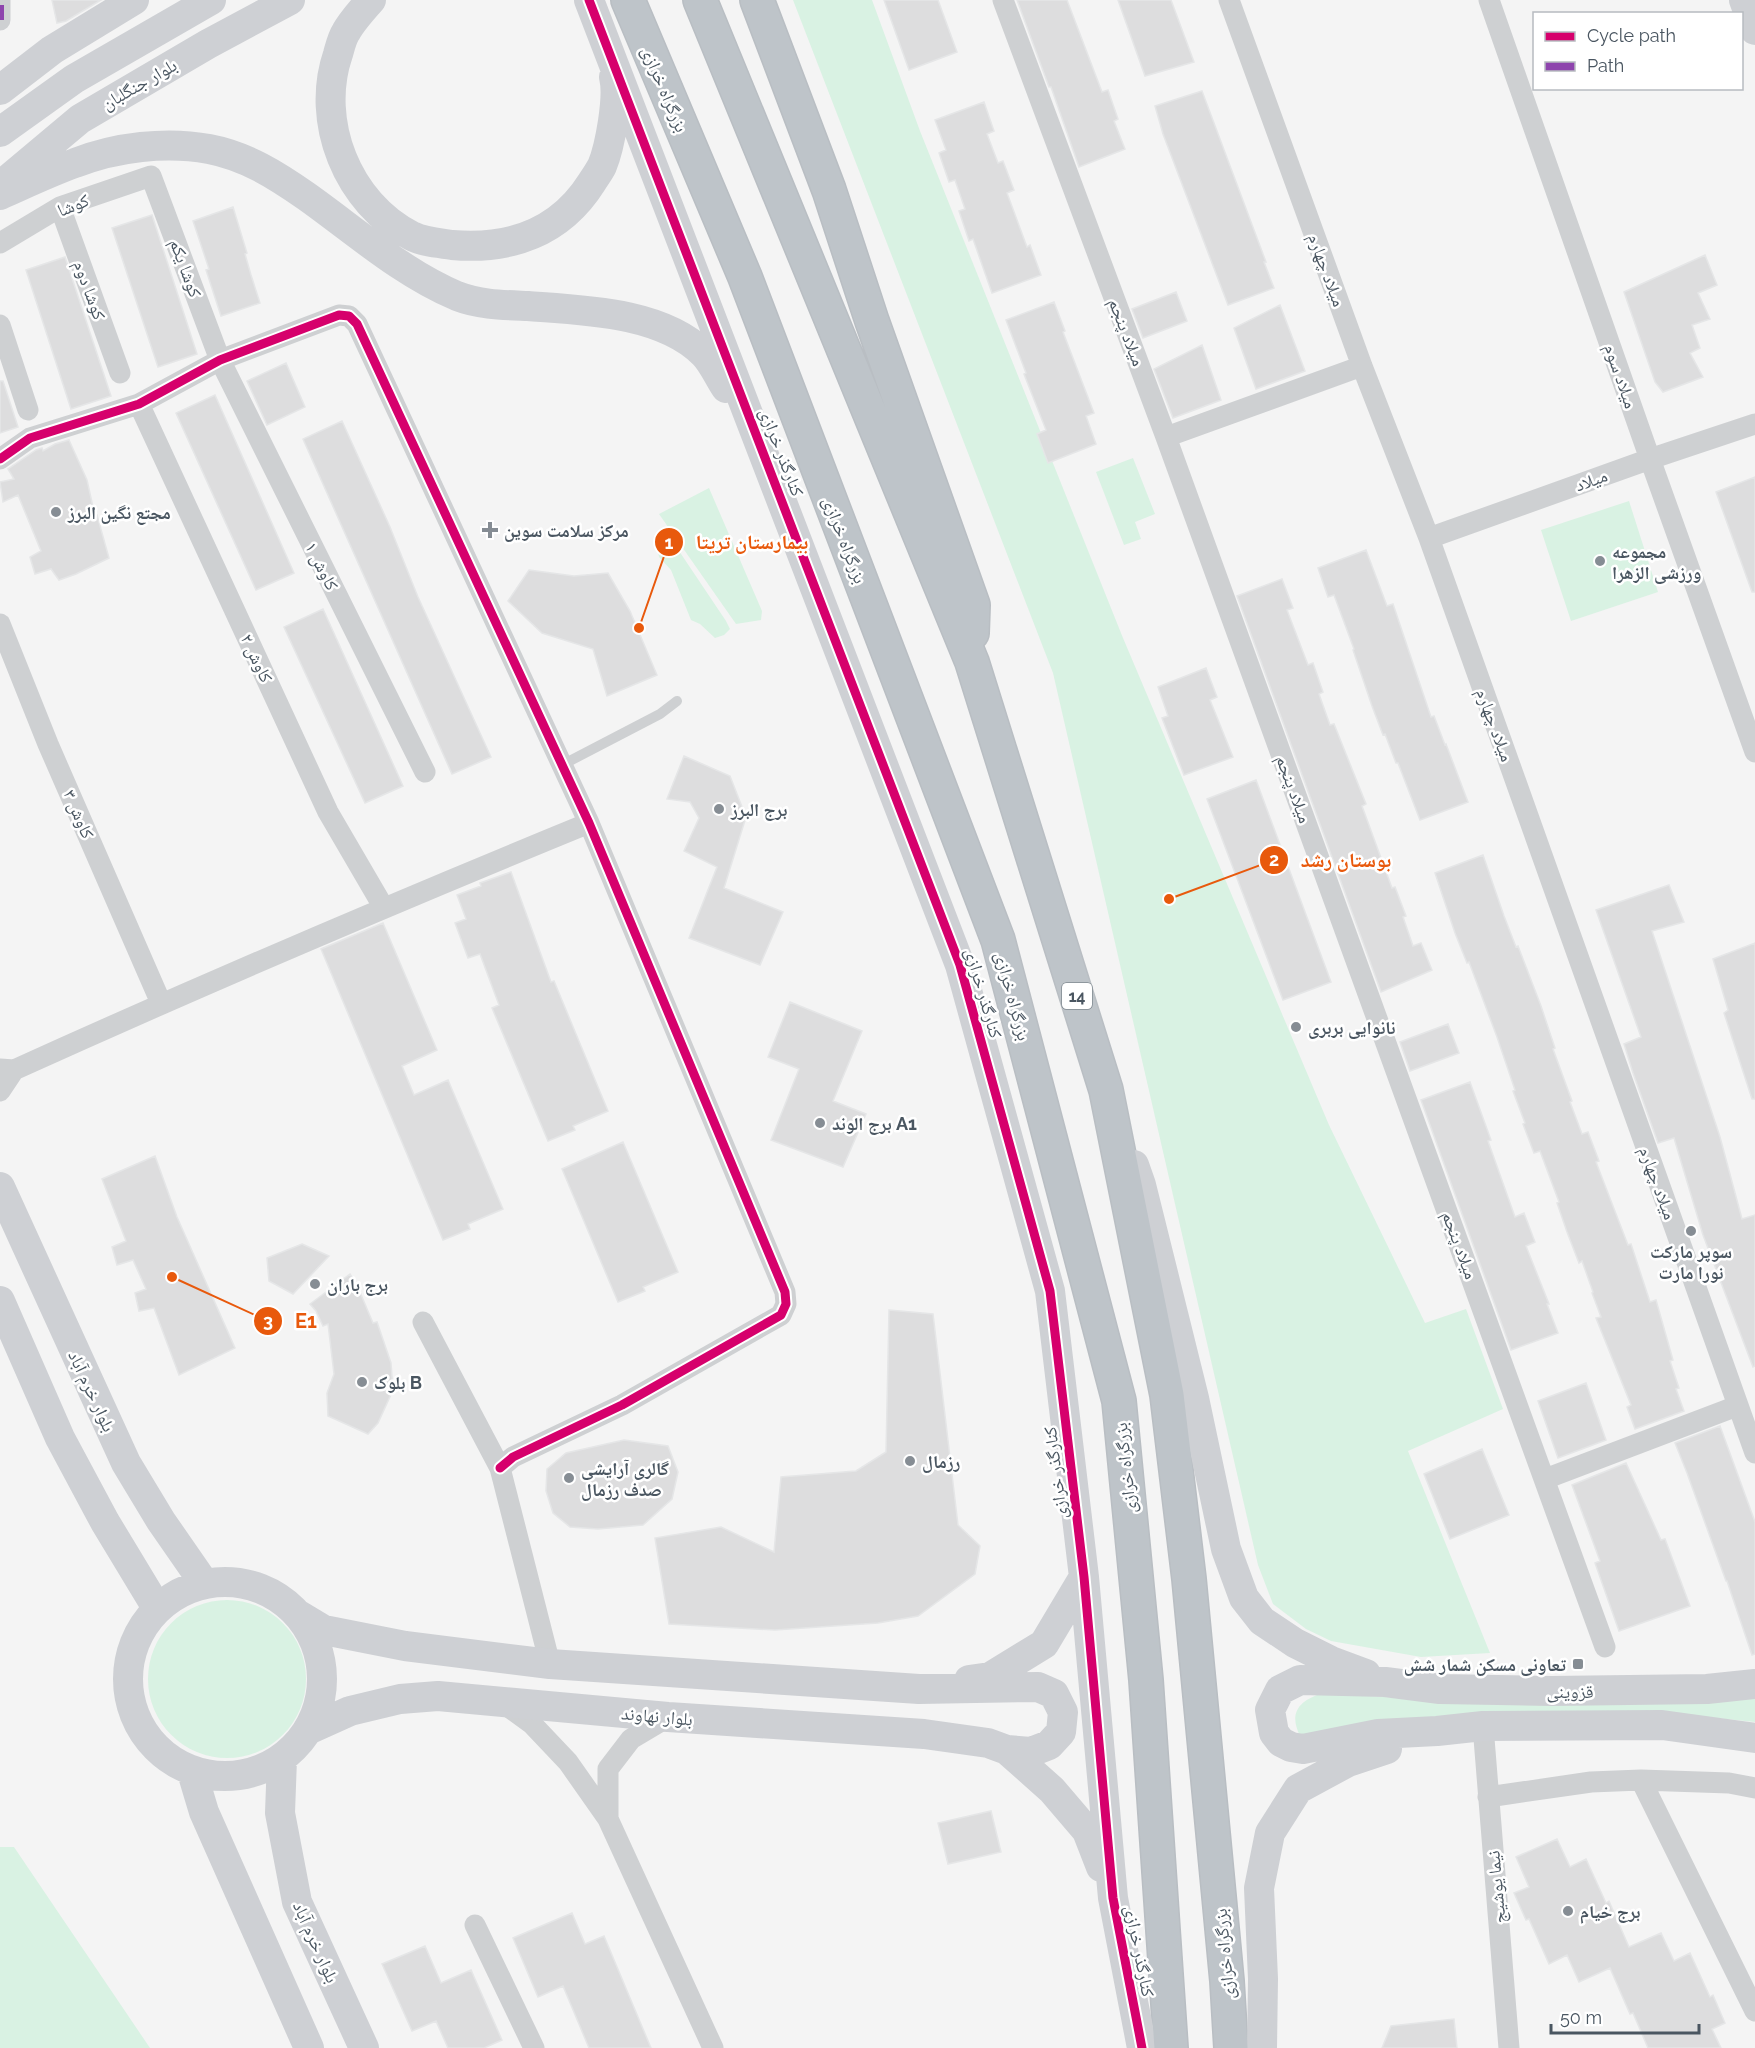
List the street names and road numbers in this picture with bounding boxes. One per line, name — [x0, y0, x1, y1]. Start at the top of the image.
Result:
street label: بزرگراه خرازی — [637, 43, 693, 136]
street label: بلوار جنگلبان — [98, 54, 181, 115]
street label: کوشا — [54, 189, 92, 221]
street label: میلاد چهارم — [1302, 231, 1350, 310]
street label: کوشا یکم — [164, 236, 206, 301]
street label: کوشا دوم — [68, 257, 111, 324]
street label: میلاد پنجم — [1103, 295, 1149, 369]
street label: میلاد سوم — [1598, 341, 1642, 412]
street label: کنارگذر خرازی — [755, 405, 809, 500]
street label: میلاد — [1572, 464, 1610, 496]
street label: بزرگراه خرازی — [818, 494, 871, 587]
street label: کاوش ۱ — [300, 538, 343, 595]
street label: کاوش ۲ — [236, 630, 278, 687]
street label: میلاد چهارم — [1470, 686, 1518, 765]
street label: میلاد پنجم — [1270, 752, 1316, 826]
street label: کاوش ۳ — [58, 786, 99, 843]
street label: کنارگذر خرازی — [960, 945, 1007, 1041]
street label: بزرگراه خرازی — [990, 949, 1035, 1043]
road number: 14 — [1062, 983, 1092, 1009]
street label: میلاد چهارم — [1633, 1144, 1681, 1223]
street label: میلاد پنجم — [1436, 1208, 1482, 1282]
street label: بلوار خرم آباد — [62, 1347, 120, 1436]
street label: بزرگراه خرازی — [1110, 1421, 1141, 1514]
street label: کنارگذر خرازی — [1039, 1425, 1072, 1520]
street label: قزوینی — [1546, 1681, 1594, 1703]
street label: بلوار نهاوند — [620, 1702, 694, 1730]
street label: نیما یوشیج — [1482, 1850, 1512, 1924]
street label: بلوار خرم آباد — [287, 1898, 343, 1987]
street label: کنارگذر خرازی — [1120, 1903, 1159, 1999]
street label: بزرگراه خرازی — [1210, 1908, 1239, 2000]

